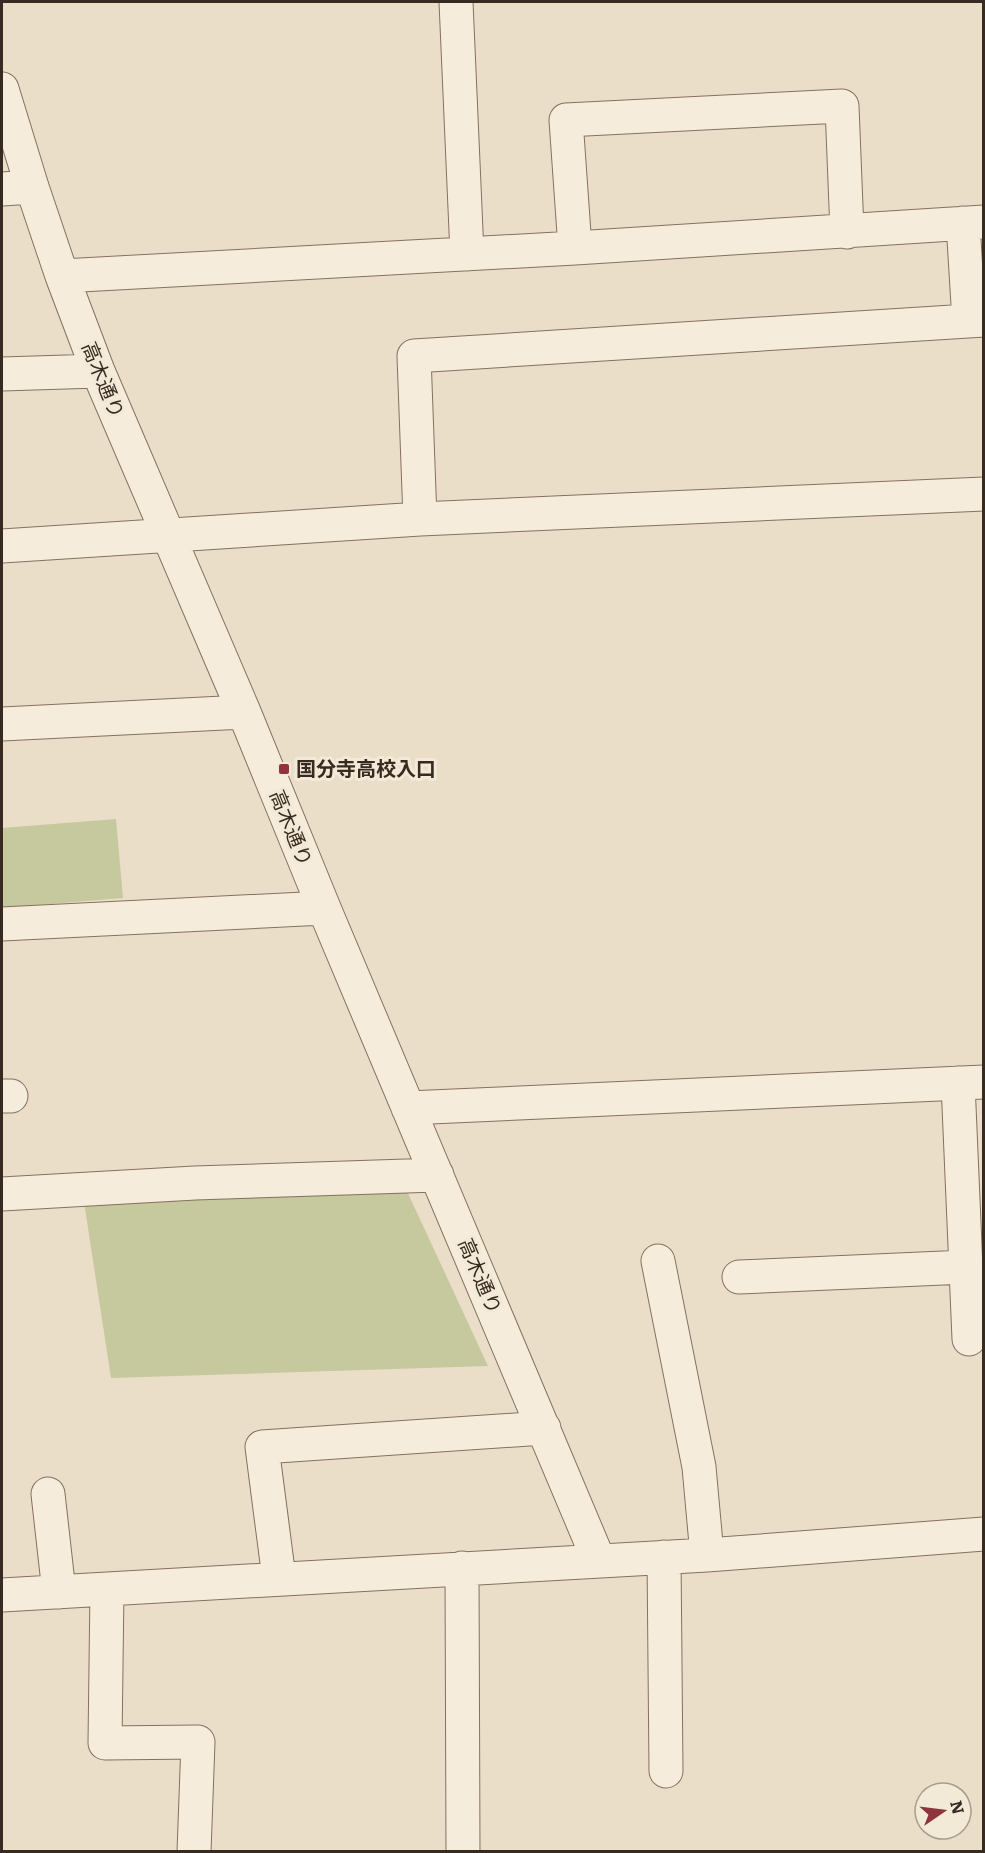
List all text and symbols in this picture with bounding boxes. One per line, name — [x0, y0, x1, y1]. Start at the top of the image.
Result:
street label: 高木通り — [76, 337, 134, 422]
place label: 国分寺高校入口 — [296, 752, 436, 782]
marker: 国分寺高校入口 — [277, 762, 291, 776]
street label: 高木通り — [264, 785, 322, 870]
street label: 高木通り — [452, 1233, 511, 1318]
north arrow — [913, 1781, 973, 1841]
text: N — [945, 1798, 972, 1817]

